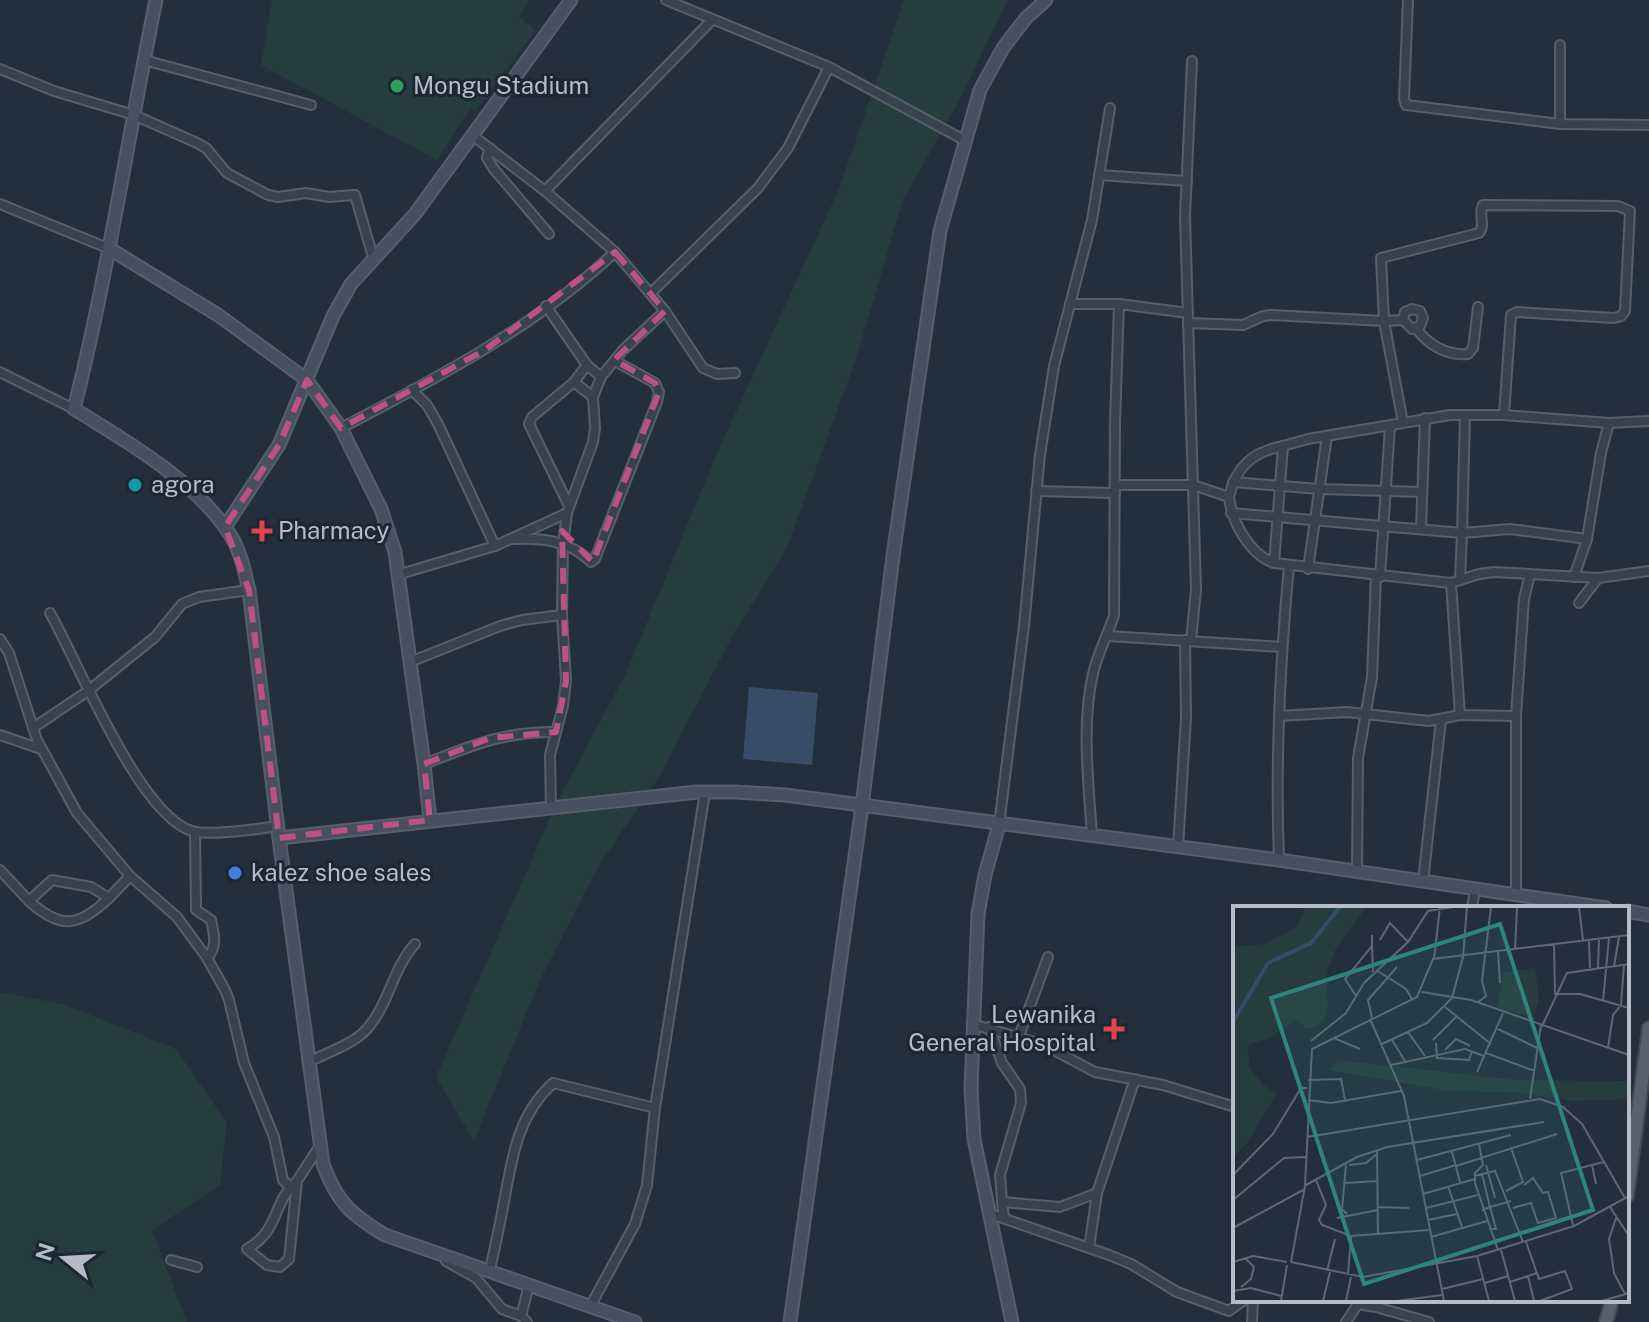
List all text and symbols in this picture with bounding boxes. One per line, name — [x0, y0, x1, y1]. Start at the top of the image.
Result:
place label: Mongu Stadium — [413, 71, 589, 99]
marker: Mongu Stadium — [388, 77, 406, 95]
place label: agora — [151, 470, 215, 498]
marker: agora — [126, 476, 144, 494]
place label: Pharmacy — [278, 516, 390, 544]
marker: Pharmacy — [253, 522, 271, 540]
place label: kalez shoe sales — [251, 858, 431, 886]
marker: kalez shoe sales — [226, 864, 244, 882]
inset map — [1233, 906, 1629, 1302]
place label: Lewanika General Hospital — [908, 1000, 1096, 1056]
marker: Lewanika General Hospital — [1103, 1018, 1125, 1040]
north arrow — [24, 1218, 104, 1298]
text: N — [30, 1240, 60, 1264]

